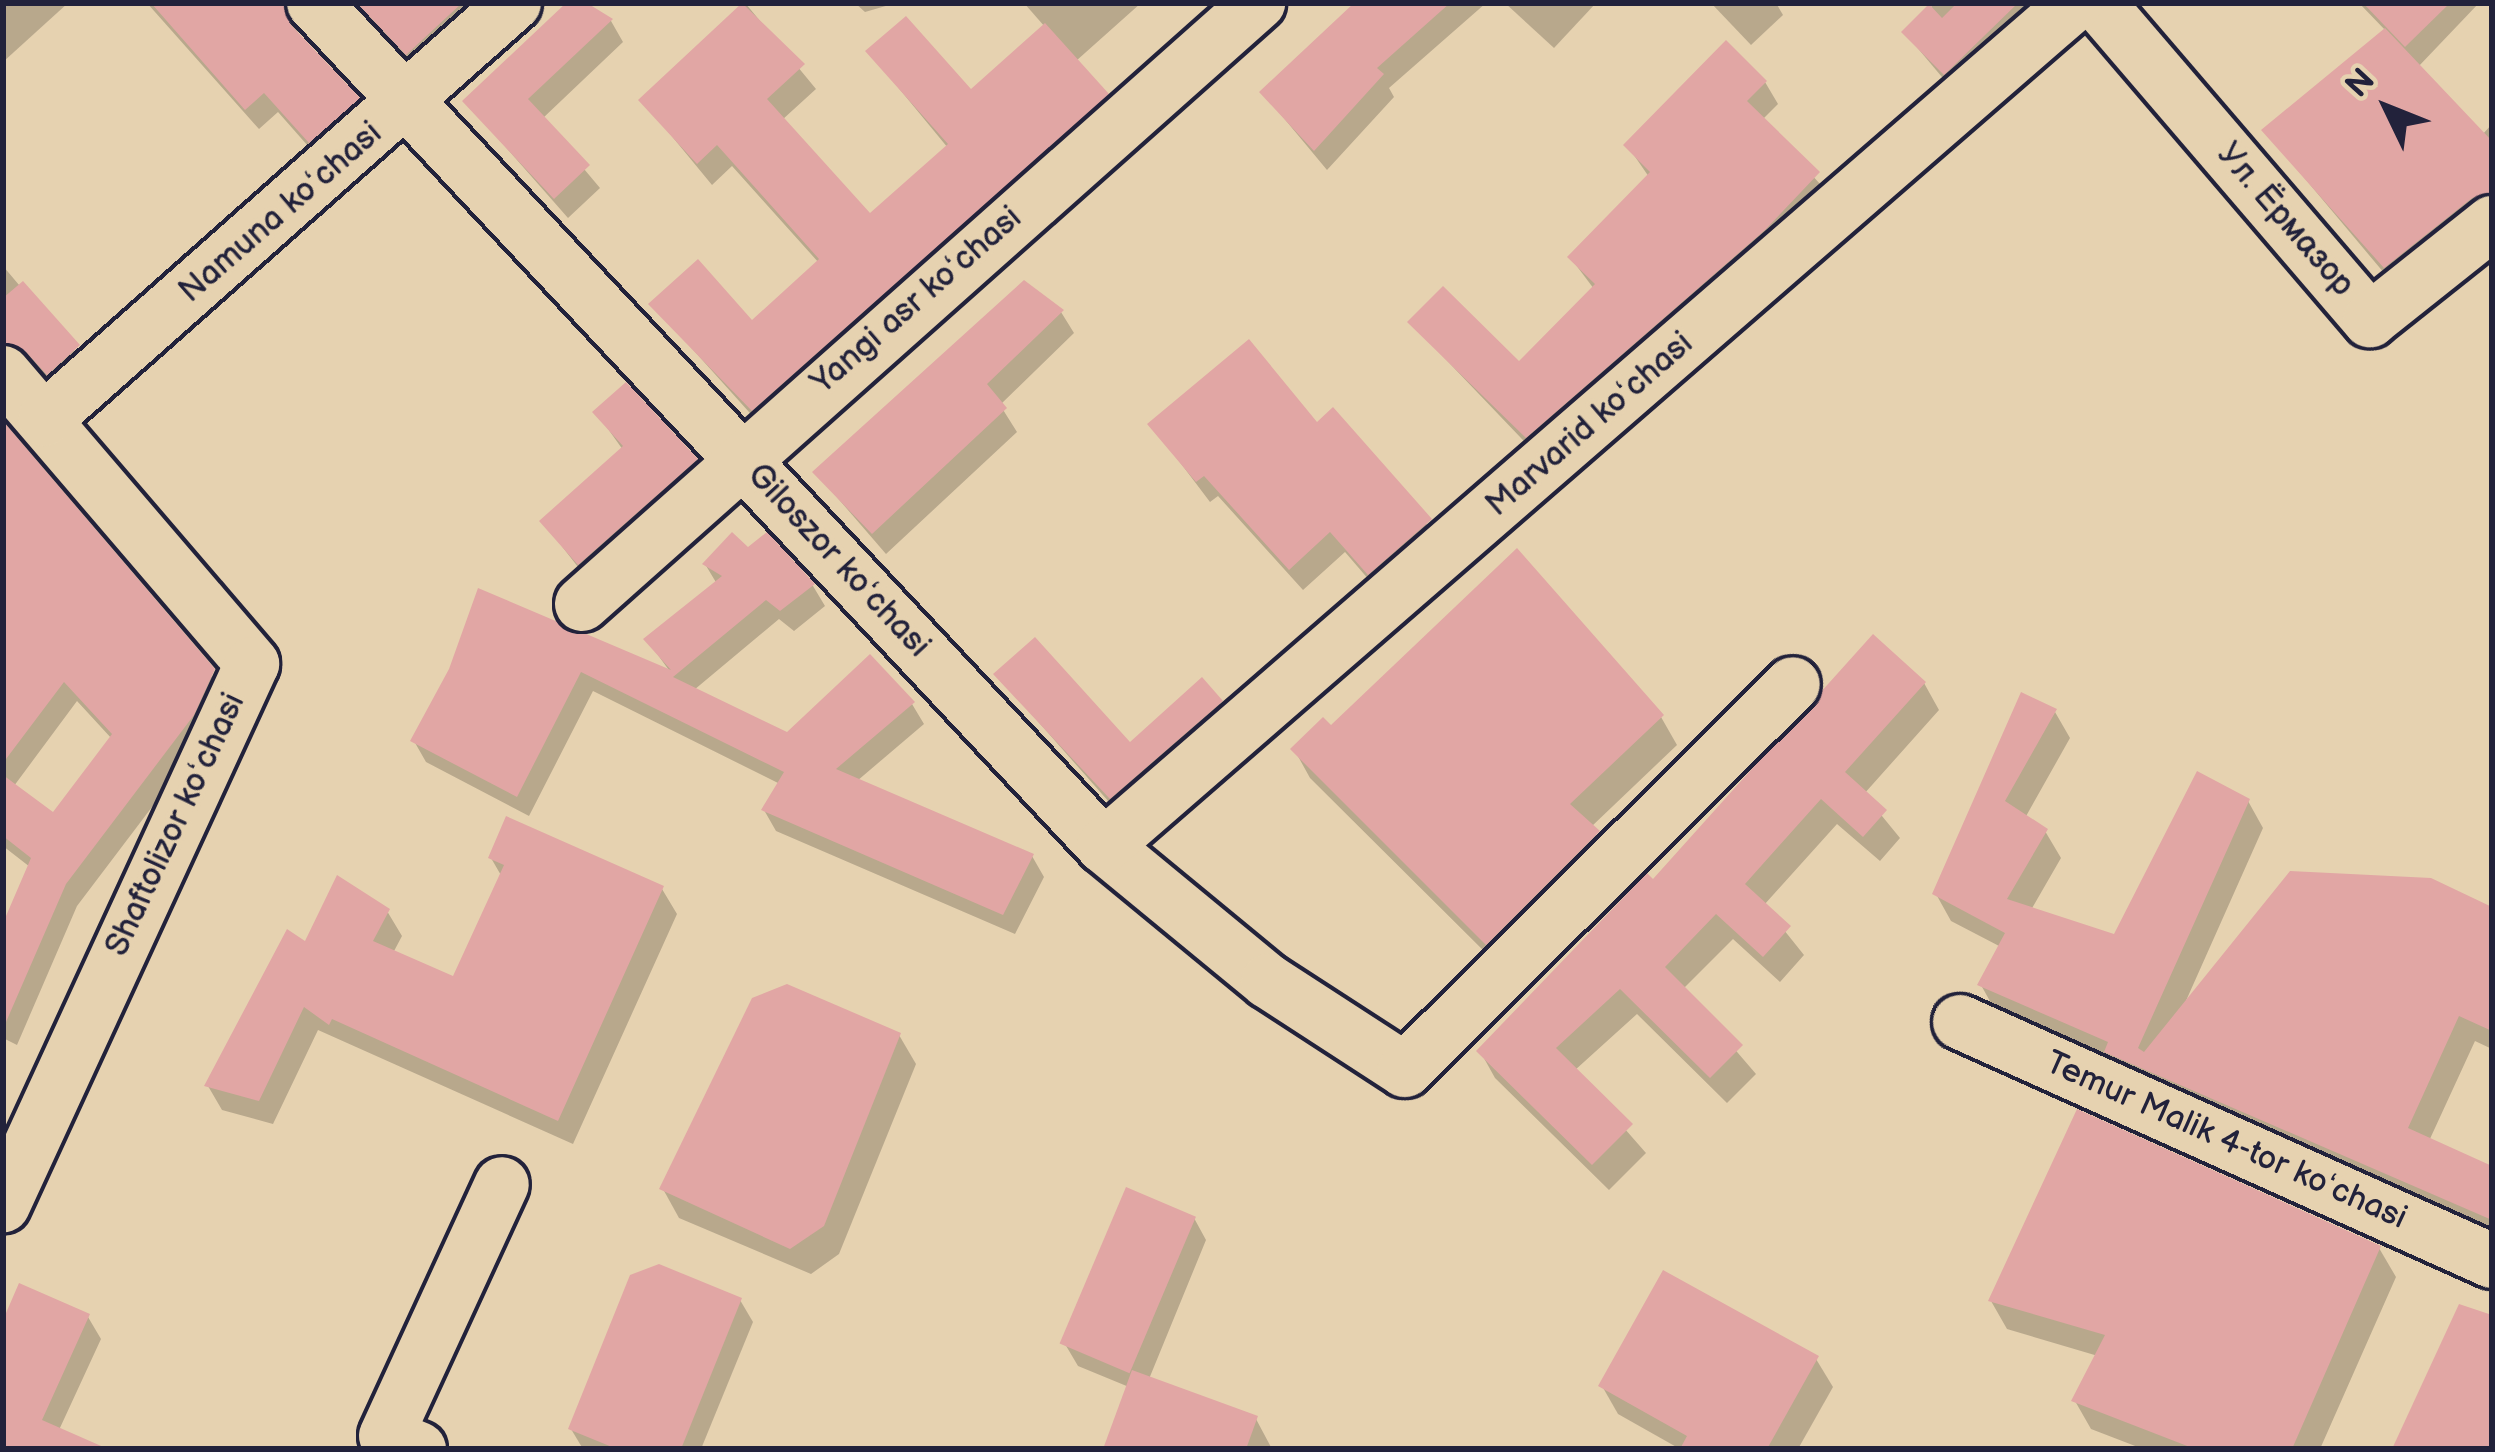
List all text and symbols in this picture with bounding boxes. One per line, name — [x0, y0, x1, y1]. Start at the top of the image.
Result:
north arrow — [2327, 48, 2447, 168]
text: N — [2338, 61, 2384, 106]
street label: Namuna koʻchasi — [172, 114, 390, 312]
street label: Ул. Ёрмазор — [2208, 136, 2362, 304]
street label: Yangi asr koʻchasi — [804, 199, 1030, 403]
street label: Marvarid koʻchasi — [1479, 324, 1701, 526]
street label: Giloszor koʻchasi — [738, 456, 938, 666]
street label: Shaftolizor koʻchasi — [98, 687, 254, 963]
street label: Temur Malik 4-tor koʻchasi — [2039, 1043, 2413, 1239]

